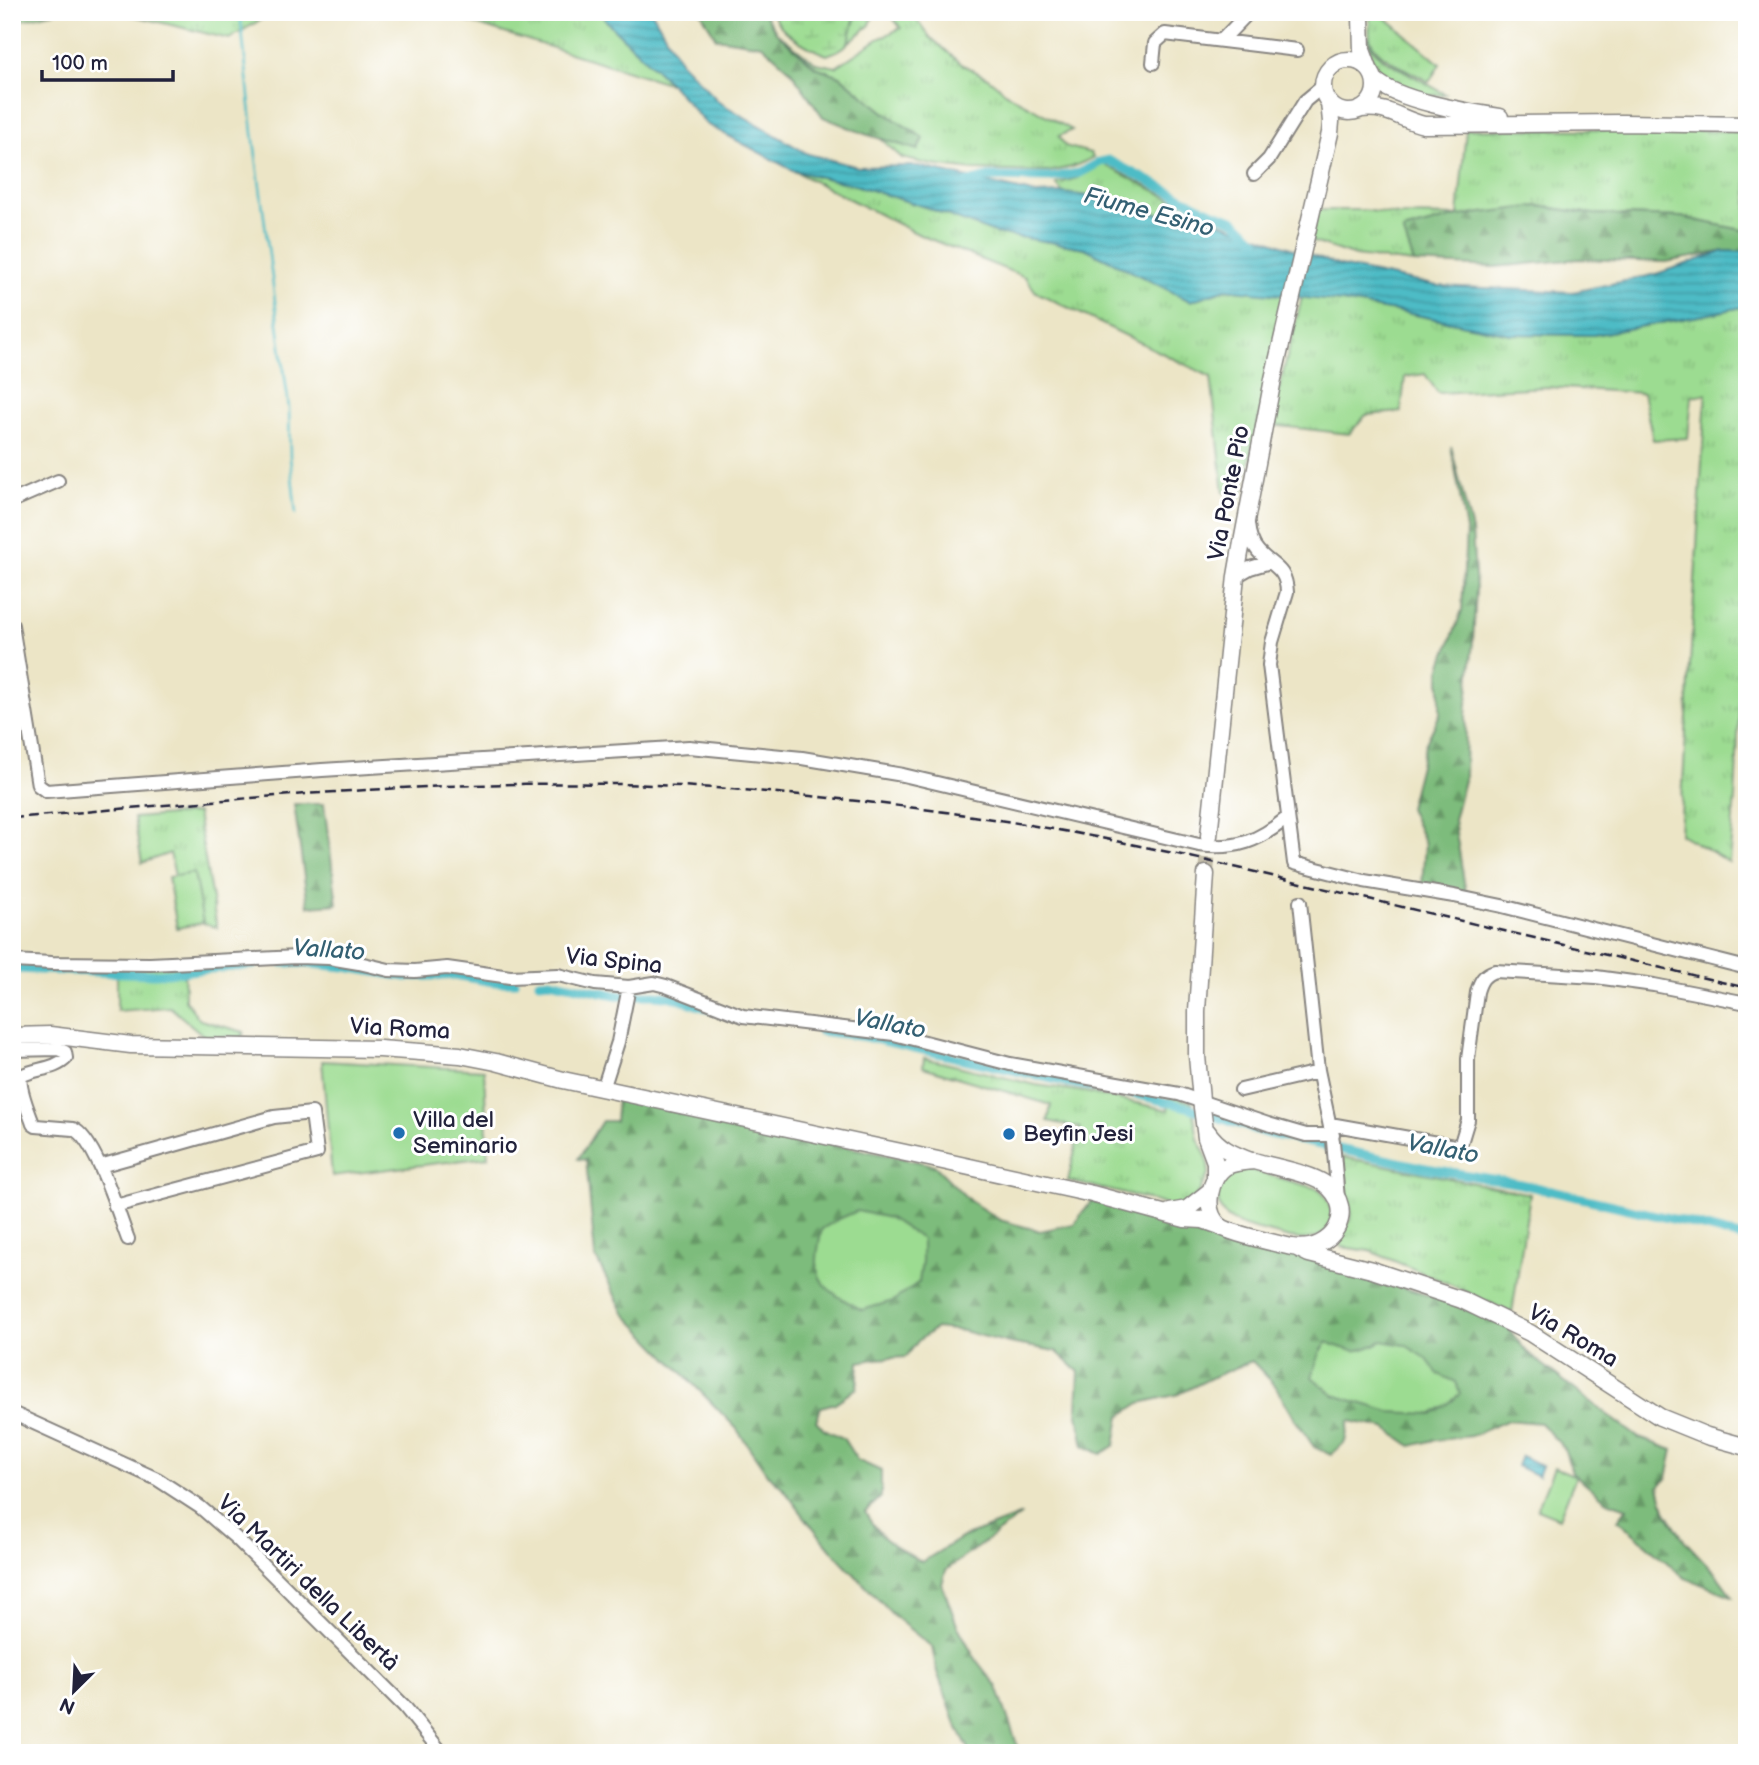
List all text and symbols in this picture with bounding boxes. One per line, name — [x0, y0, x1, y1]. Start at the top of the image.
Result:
scale bar — [42, 38, 173, 82]
text: 100 m — [52, 51, 108, 76]
water label: Fiume Esino — [1081, 181, 1217, 243]
street label: Via Ponte Pio — [1202, 423, 1256, 563]
water label: Vallato — [292, 933, 366, 967]
street label: Via Spina — [564, 942, 664, 980]
water label: Vallato — [852, 1003, 928, 1045]
street label: Via Roma — [349, 1012, 451, 1046]
place label: Villa del Seminario — [413, 1106, 518, 1160]
place label: Beyfin Jesi — [1023, 1120, 1134, 1148]
marker: Villa del Seminario — [391, 1125, 407, 1141]
marker: Beyfin Jesi — [1001, 1126, 1017, 1142]
water label: Vallato — [1405, 1128, 1481, 1170]
street label: Via Roma — [1523, 1298, 1623, 1374]
street label: Via Martiri della Libertà — [211, 1489, 405, 1677]
north arrow — [38, 1656, 108, 1726]
text: N — [56, 1692, 79, 1719]

